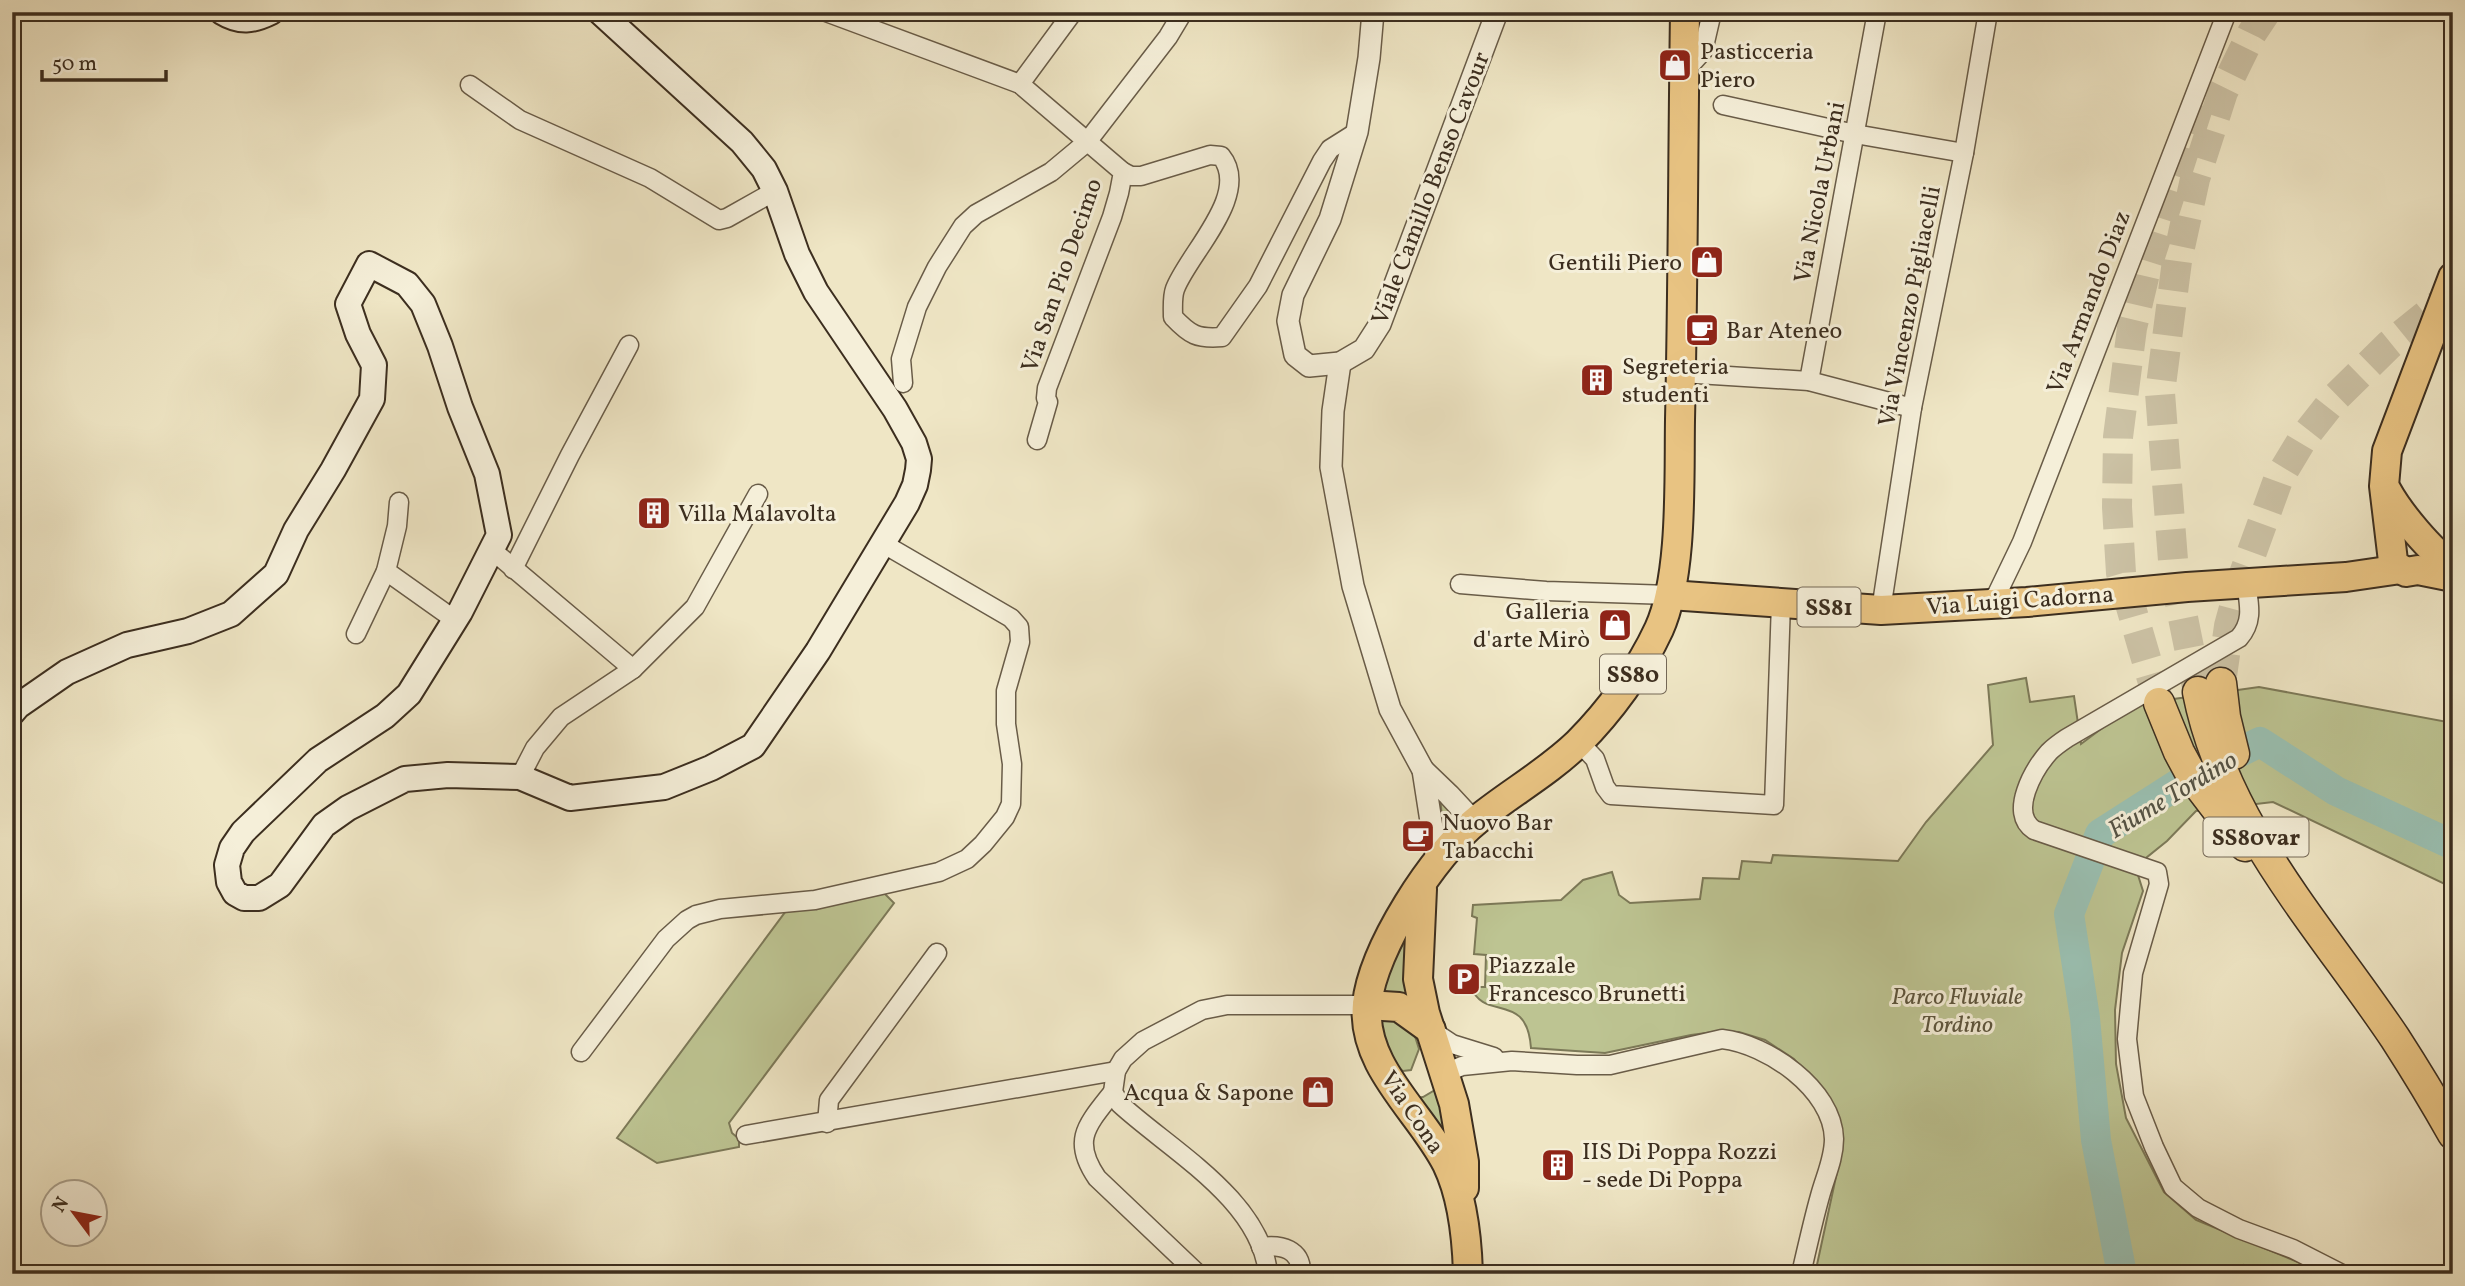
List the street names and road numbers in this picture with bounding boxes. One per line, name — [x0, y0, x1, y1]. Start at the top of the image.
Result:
street label: Viale Camillo Benso Cavour — [1364, 47, 1500, 330]
street label: Via Nicola Urbani — [1787, 99, 1855, 286]
street label: Via San Pio Decimo — [1014, 174, 1112, 377]
street label: Via Vincenzo Pigliacelli — [1871, 183, 1951, 430]
street label: Via Armando Diaz — [2039, 206, 2140, 399]
street label: Via Luigi Cadorna — [1925, 578, 2115, 626]
road number: SS81 — [1798, 587, 1860, 626]
road number: SS80 — [1600, 654, 1666, 694]
road number: SS80var — [2204, 818, 2308, 856]
street label: Via Cona — [1371, 1065, 1452, 1162]

